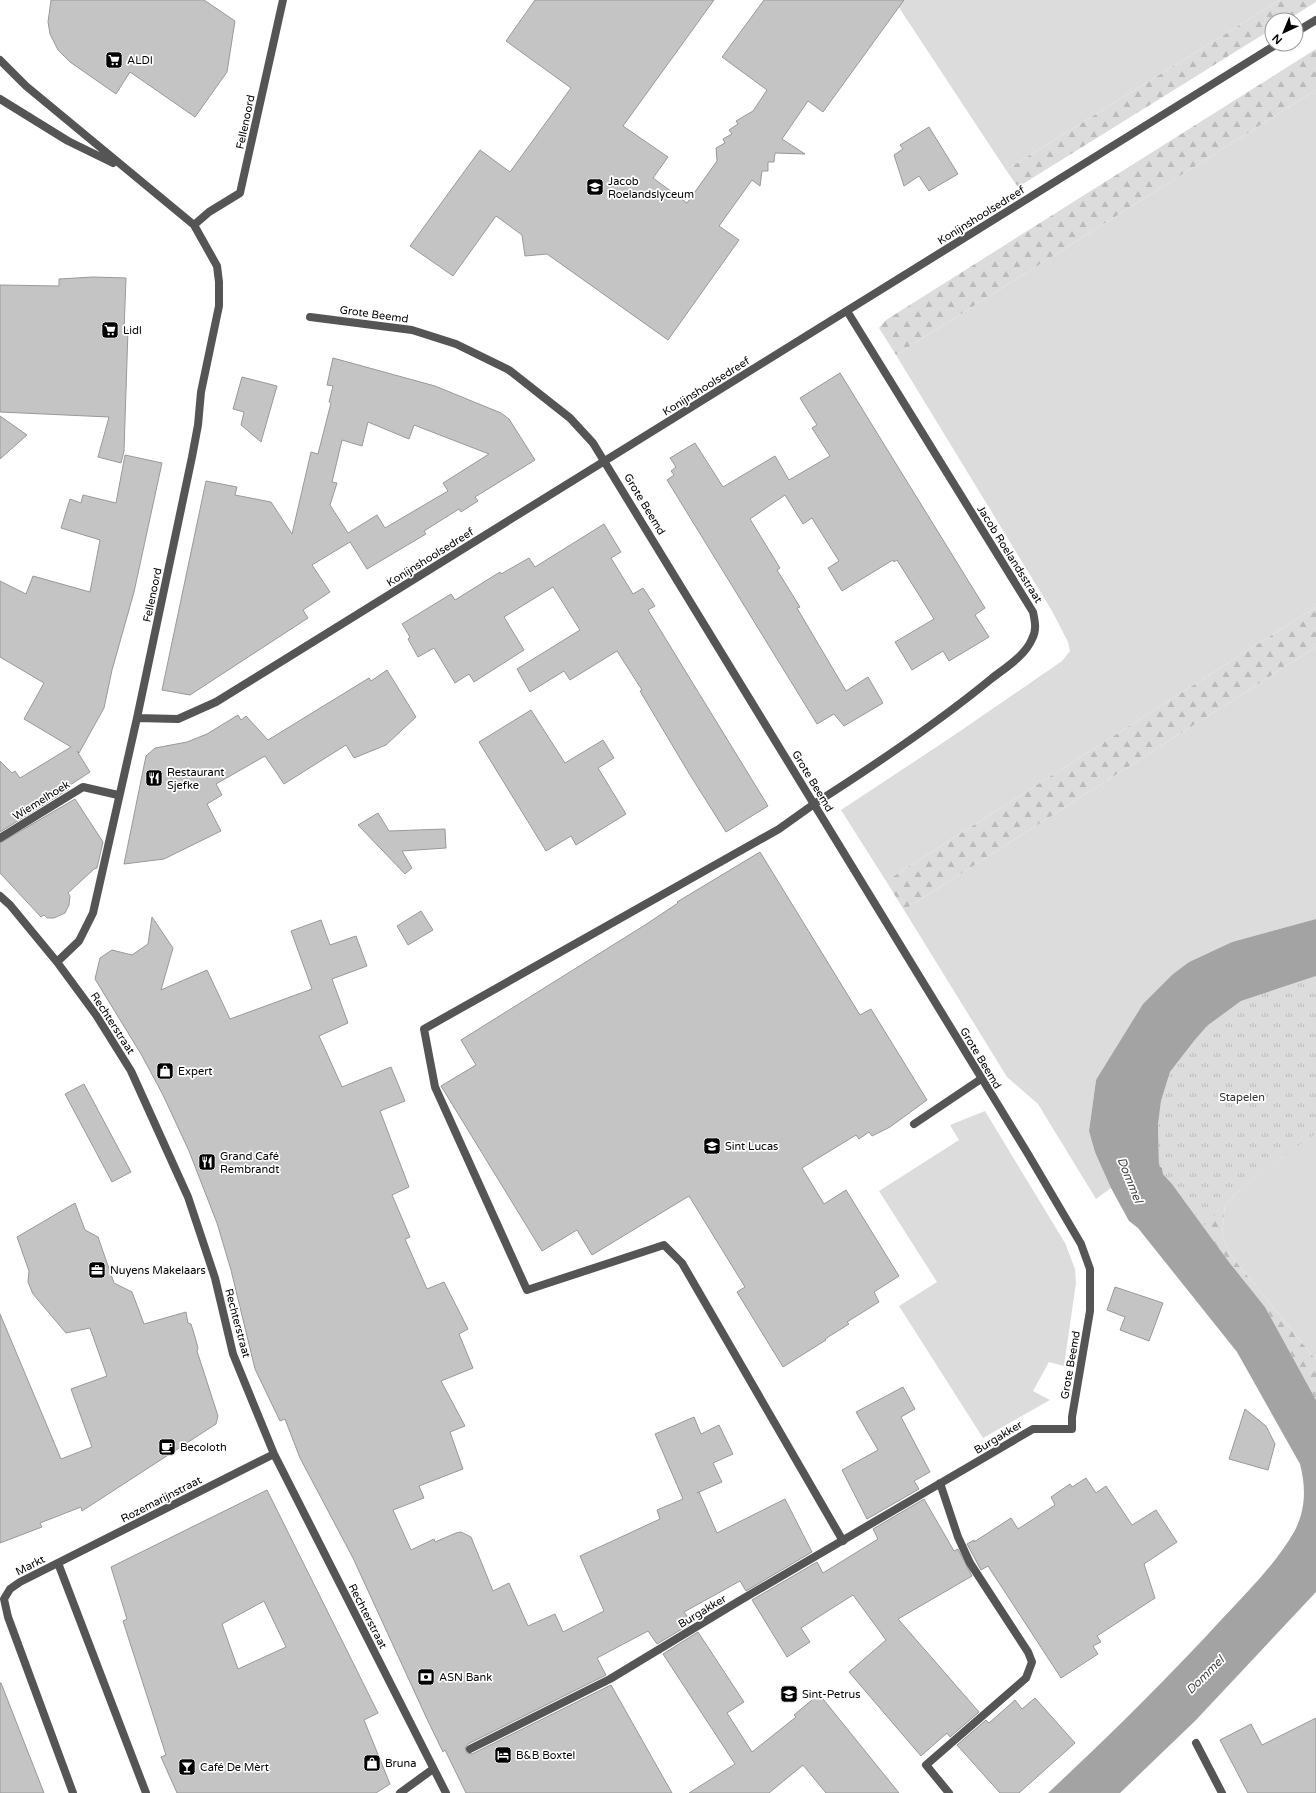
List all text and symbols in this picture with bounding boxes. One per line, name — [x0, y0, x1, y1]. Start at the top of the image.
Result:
north arrow — [1264, 12, 1304, 52]
text: N — [1270, 31, 1285, 47]
supermarket icon: ALDI — [104, 50, 124, 70]
place label: ALDI — [127, 54, 153, 67]
street label: Fellenoord — [233, 94, 258, 150]
place label: Jacob Roelandslyceum — [608, 175, 694, 201]
school or university icon: Jacob Roelandslyceum — [585, 177, 605, 197]
street label: Konijnshoolsedreef — [935, 183, 1028, 247]
street label: Grote Beemd — [339, 303, 409, 326]
supermarket icon: Lidl — [100, 320, 120, 340]
place label: Lidl — [123, 324, 142, 337]
street label: Konijnshoolsedreef — [660, 354, 753, 418]
street label: Grote Beemd — [621, 471, 668, 537]
street label: Jacob Roelandsstraat — [974, 503, 1045, 605]
street label: Konijnshoolsedreef — [384, 525, 477, 589]
street label: Fellenoord — [140, 567, 165, 623]
street label: Grote Beemd — [789, 748, 836, 814]
place label: Restaurant Sjefke — [167, 766, 225, 792]
restaurant icon: Restaurant Sjefke — [144, 768, 164, 788]
street label: Wiemelhoek — [10, 778, 72, 823]
street label: Rechterstraat — [88, 990, 137, 1057]
street label: Grote Beemd — [957, 1025, 1004, 1091]
shop icon: Expert — [155, 1061, 175, 1081]
place label: Expert — [178, 1065, 213, 1078]
park label: Stapelen — [1219, 1091, 1265, 1104]
school or university icon: Sint Lucas — [702, 1136, 722, 1156]
place label: Sint Lucas — [725, 1140, 778, 1153]
place label: Grand Café Rembrandt — [220, 1150, 279, 1176]
restaurant icon: Grand Café Rembrandt — [197, 1152, 217, 1172]
water label: Dommel — [1115, 1155, 1146, 1207]
office icon: Nuyens Makelaars — [87, 1260, 107, 1280]
place label: Nuyens Makelaars — [110, 1264, 206, 1277]
street label: Rechterstraat — [222, 1287, 253, 1359]
street label: Grote Beemd — [1058, 1330, 1083, 1400]
street label: Burgakker — [972, 1418, 1025, 1457]
cafe icon: Becoloth — [157, 1437, 177, 1457]
place label: Becoloth — [180, 1441, 227, 1454]
street label: Rozemarijnstraat — [119, 1473, 204, 1525]
street label: Markt — [13, 1553, 47, 1578]
street label: Rechterstraat — [346, 1582, 389, 1651]
street label: Burgakker — [676, 1592, 729, 1631]
water label: Dommel — [1183, 1652, 1228, 1697]
bank icon: ASN Bank — [416, 1667, 436, 1687]
place label: ASN Bank — [439, 1671, 492, 1684]
school or university icon: Sint-Petrus — [779, 1684, 799, 1704]
place label: Sint-Petrus — [802, 1688, 861, 1701]
hotel icon: B&B Boxtel — [493, 1745, 513, 1765]
place label: B&B Boxtel — [516, 1749, 575, 1762]
shop icon: Bruna — [362, 1753, 382, 1773]
bar icon: Café De Mèrt — [177, 1757, 197, 1777]
place label: Bruna — [385, 1757, 416, 1770]
place label: Café De Mèrt — [200, 1761, 269, 1774]

